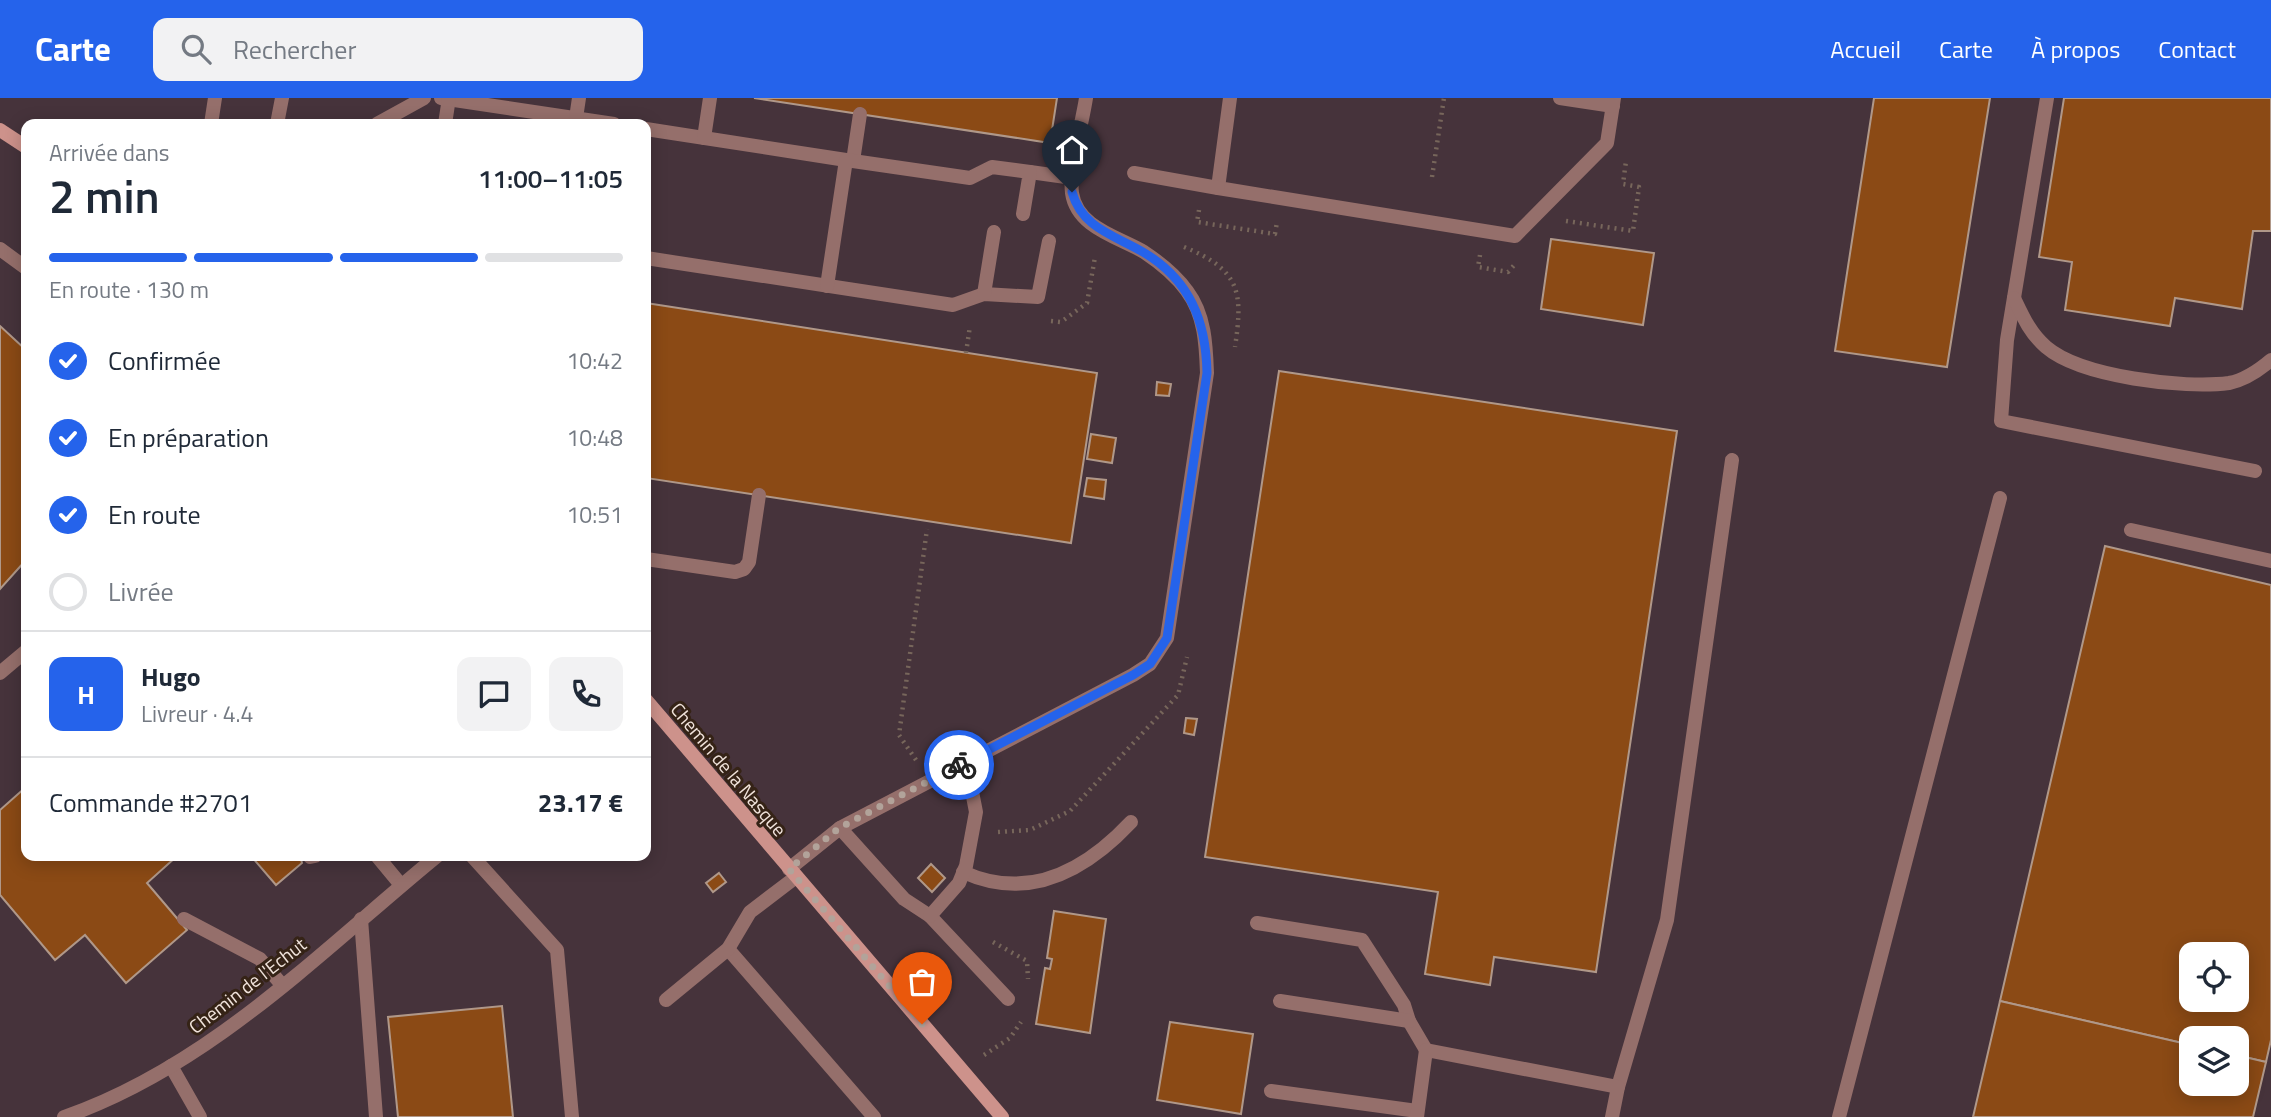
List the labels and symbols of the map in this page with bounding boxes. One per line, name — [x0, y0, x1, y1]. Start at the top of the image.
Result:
pin — [1042, 120, 1102, 192]
street label: Chemin de la Nasque — [664, 696, 794, 842]
courier — [924, 730, 994, 800]
street label: Chemin de l'Echut — [182, 930, 312, 1040]
pin — [892, 952, 952, 1024]

